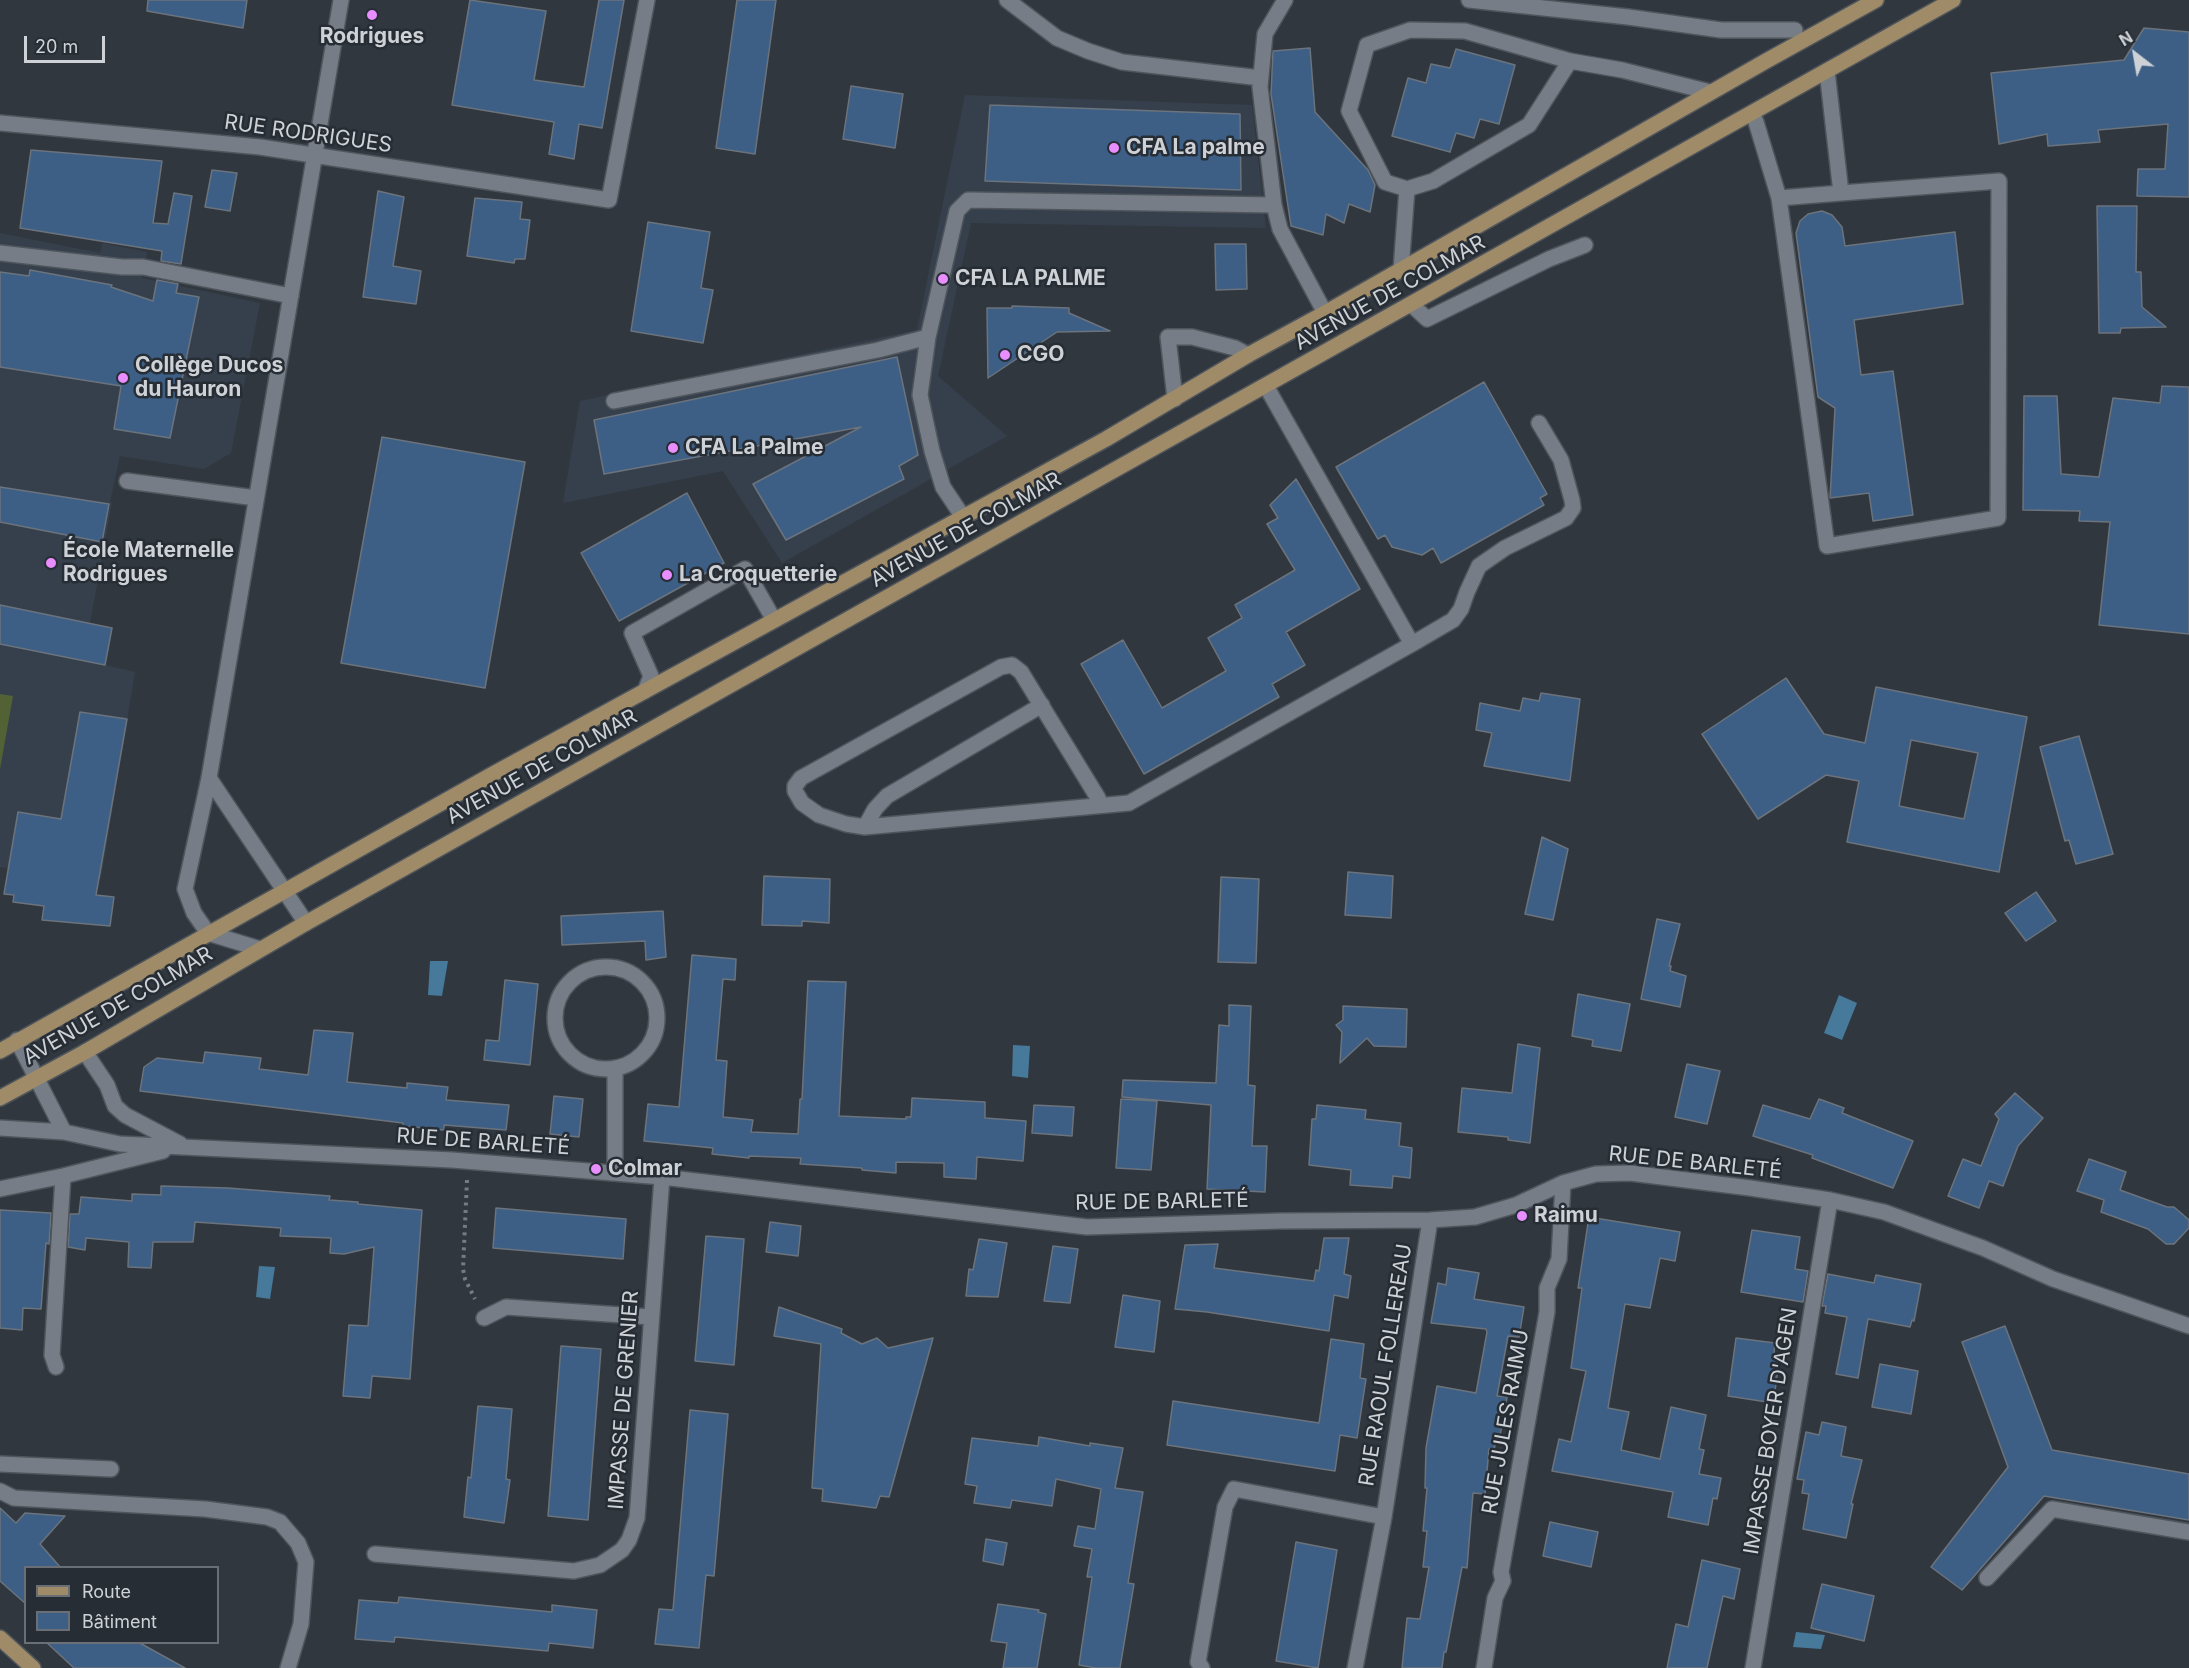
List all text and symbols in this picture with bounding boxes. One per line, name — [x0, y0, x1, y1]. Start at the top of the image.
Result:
marker: Rodrigues — [365, 8, 379, 22]
scale bar — [27, 24, 108, 62]
place label: Rodrigues — [320, 24, 424, 50]
north arrow — [2105, 24, 2165, 84]
text: N — [2115, 27, 2136, 50]
text: 20 m — [35, 36, 78, 57]
street label: RUE RODRIGUES — [223, 110, 393, 158]
place label: CFA La palme — [1126, 135, 1265, 161]
marker: CFA La palme — [1107, 141, 1121, 155]
street label: AVENUE DE COLMAR — [1290, 230, 1490, 356]
place label: CFA LA PALME — [955, 266, 1106, 292]
marker: CFA LA PALME — [936, 272, 950, 286]
place label: CGO — [1017, 342, 1064, 368]
marker: CGO — [998, 348, 1012, 362]
place label: Collège Ducos du Hauron — [135, 353, 283, 403]
marker: Collège Ducos du Hauron — [116, 371, 130, 385]
place label: CFA La Palme — [685, 435, 824, 461]
marker: CFA La Palme — [666, 441, 680, 455]
street label: AVENUE DE COLMAR — [866, 467, 1066, 593]
place label: École Maternelle Rodrigues — [63, 538, 234, 588]
marker: École Maternelle Rodrigues — [44, 556, 58, 570]
place label: La Croquetterie — [679, 562, 837, 588]
marker: La Croquetterie — [660, 568, 674, 582]
street label: AVENUE DE COLMAR — [442, 704, 642, 830]
street label: AVENUE DE COLMAR — [19, 942, 217, 1070]
street label: RUE DE BARLETÉ — [395, 1123, 571, 1161]
street label: RUE DE BARLETÉ — [1607, 1141, 1783, 1185]
place label: Colmar — [608, 1156, 682, 1182]
marker: Colmar — [589, 1162, 603, 1176]
street label: RUE DE BARLETÉ — [1075, 1188, 1249, 1216]
place label: Raimu — [1534, 1203, 1598, 1229]
marker: Raimu — [1515, 1209, 1529, 1223]
street label: RUE RAOUL FOLLEREAU — [1354, 1242, 1418, 1488]
street label: IMPASSE DE GRENIER — [604, 1290, 644, 1510]
street label: IMPASSE BOYER D'AGEN — [1739, 1306, 1803, 1556]
street label: RUE JULES RAIMU — [1477, 1328, 1535, 1516]
legend — [24, 1566, 219, 1644]
text: Route — [82, 1581, 131, 1602]
text: Bâtiment — [82, 1611, 157, 1632]

